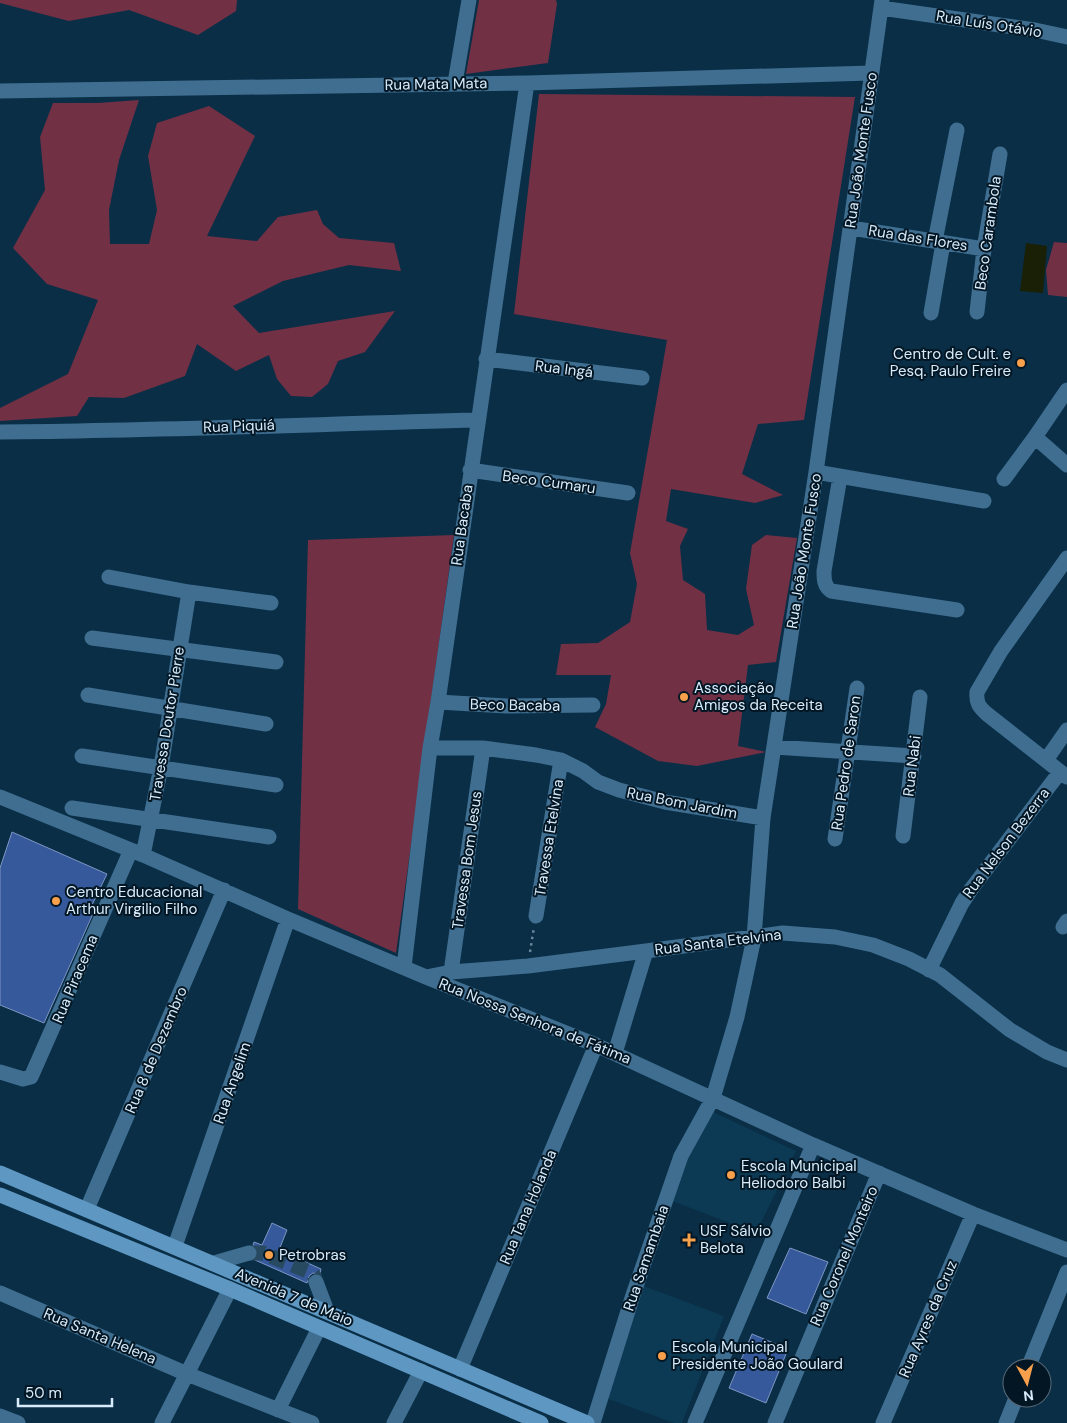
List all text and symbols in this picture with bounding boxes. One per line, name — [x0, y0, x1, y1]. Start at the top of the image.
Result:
street label: Rua Luís Otávio — [935, 6, 1043, 42]
street label: Rua João Monte Fusco — [840, 71, 882, 229]
street label: Rua Mata Mata — [384, 73, 488, 95]
street label: Beco Carambola — [970, 175, 1006, 291]
street label: Rua das Flores — [867, 220, 969, 256]
place label: Centro de Cult. e Pesq. Paulo Freire — [890, 344, 1011, 381]
street label: Rua Ingá — [534, 356, 594, 382]
marker: Centro de Cult. e Pesq. Paulo Freire — [1015, 357, 1027, 369]
street label: Rua Piquiá — [203, 415, 275, 437]
street label: Beco Cumaru — [501, 466, 597, 498]
street label: Rua João Monte Fusco — [782, 472, 826, 630]
street label: Rua Bacaba — [446, 483, 478, 567]
street label: Travessa Doutor Pierre — [145, 645, 189, 803]
place label: Associação Amigos da Receita — [694, 678, 823, 715]
marker: Associação Amigos da Receita — [678, 691, 690, 703]
street label: Beco Bacaba — [470, 694, 560, 716]
street label: Rua Pedro de Saron — [827, 694, 865, 832]
street label: Rua Nabi — [898, 734, 926, 798]
street label: Travessa Etelvina — [530, 778, 568, 898]
street label: Rua Bom Jardim — [625, 782, 739, 824]
street label: Rua Nelson Bezerra — [958, 784, 1054, 902]
street label: Travessa Bom Jesus — [447, 790, 487, 930]
place label: Centro Educacional Arthur Virgilio Filho — [66, 882, 202, 919]
marker: Centro Educacional Arthur Virgilio Filho — [50, 895, 62, 907]
street label: Rua Santa Etelvina — [654, 924, 782, 960]
street label: Rua Piracema — [47, 932, 103, 1026]
street label: Rua Nossa Senhora de Fátima — [436, 973, 634, 1069]
street label: Rua 8 de Dezembro — [120, 983, 192, 1116]
street label: Rua Angelim — [209, 1039, 255, 1127]
street label: Rua Tana Holanda — [495, 1147, 561, 1267]
place label: Escola Municipal Heliodoro Balbi — [741, 1156, 856, 1193]
marker: Escola Municipal Heliodoro Balbi — [725, 1169, 737, 1181]
street label: Rua Coronel Monteiro — [805, 1183, 883, 1329]
street label: Rua Samambaia — [619, 1202, 673, 1314]
place label: USF Sálvio Belota — [700, 1221, 771, 1258]
marker: USF Sálvio Belota — [682, 1233, 696, 1247]
place label: Petrobras — [279, 1245, 346, 1265]
marker: Petrobras — [263, 1249, 275, 1261]
street label: Rua Ayres da Cruz — [894, 1257, 962, 1381]
street label: Avenida 7 de Maio — [232, 1263, 356, 1331]
street label: Rua Santa Helena — [41, 1303, 159, 1369]
place label: Escola Municipal Presidente João Goulard — [672, 1337, 843, 1374]
marker: Escola Municipal Presidente João Goulard — [656, 1350, 668, 1362]
north arrow — [1002, 1358, 1052, 1408]
scale bar — [18, 1376, 111, 1408]
text: 50 m — [25, 1383, 62, 1403]
text: N — [1022, 1386, 1035, 1405]

